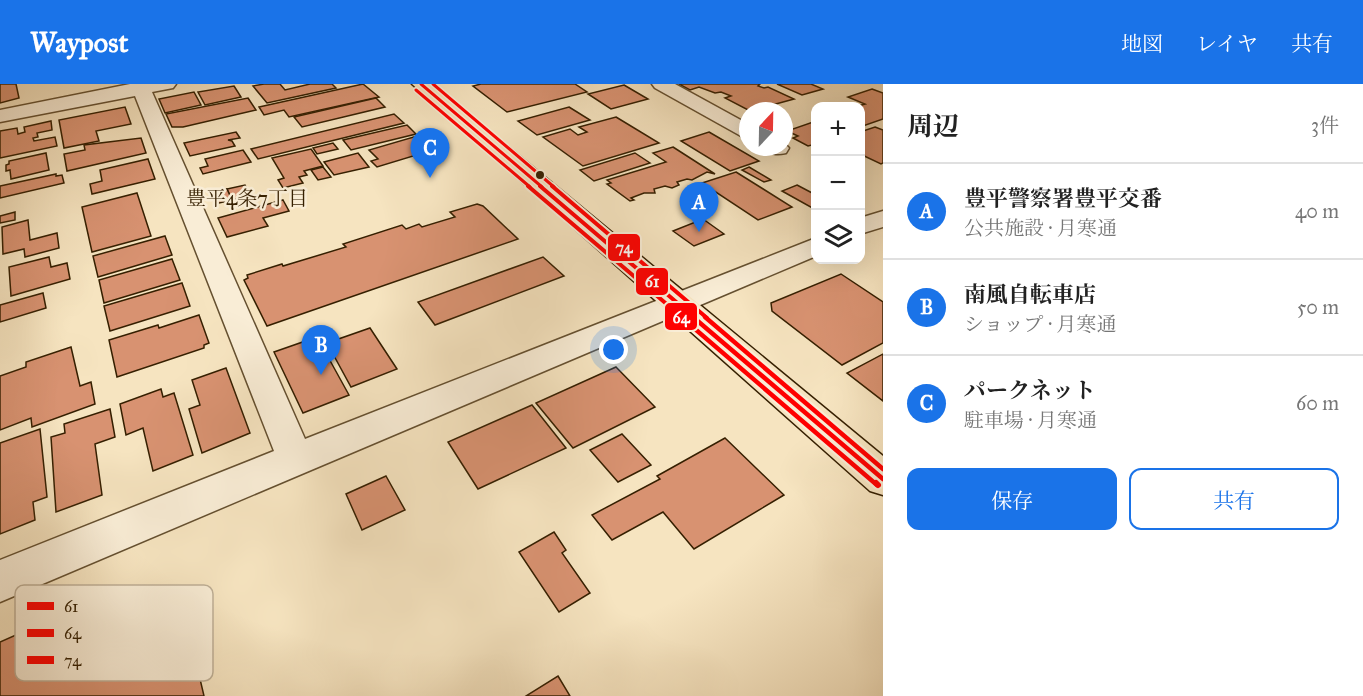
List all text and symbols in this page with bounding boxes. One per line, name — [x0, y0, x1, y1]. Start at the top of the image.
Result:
text: Waypost — [30, 25, 128, 60]
text: 地図 — [1121, 31, 1163, 57]
text: レイヤ — [1196, 31, 1258, 57]
text: 共有 — [1291, 31, 1333, 57]
north arrow — [739, 102, 793, 156]
map controls — [811, 102, 865, 264]
button: + — [811, 102, 865, 156]
text: 周辺 — [907, 110, 959, 142]
text: 3件 — [1311, 113, 1339, 137]
pin: C — [410, 128, 450, 178]
button: − — [811, 156, 865, 210]
unlabelled marker — [534, 169, 546, 181]
pin: A — [680, 182, 718, 232]
text: 豊平警察署豊平交番 — [964, 185, 1162, 212]
district label: 豊平4条7丁目 — [186, 186, 308, 210]
text: A — [920, 199, 933, 223]
text: 40 m — [1295, 199, 1339, 223]
button: layers — [811, 210, 865, 264]
text: 公共施設 · 月寒通 — [964, 216, 1117, 240]
line badge: 74 — [607, 233, 641, 262]
text: 74 — [615, 238, 634, 258]
line badge: 61 — [635, 267, 669, 296]
text: 61 — [645, 272, 660, 291]
text: 南風自転車店 — [964, 281, 1096, 308]
text: B — [920, 295, 933, 319]
text: 50 m — [1297, 295, 1339, 319]
line badge: 64 — [664, 302, 698, 331]
text: 64 — [672, 308, 691, 328]
text: ショップ · 月寒通 — [964, 312, 1117, 336]
pin: B — [302, 326, 340, 375]
your location — [599, 335, 628, 364]
text: パークネット — [964, 377, 1096, 404]
text: C — [920, 391, 933, 415]
text: 60 m — [1296, 391, 1339, 415]
text: 駐車場 · 月寒通 — [964, 408, 1097, 432]
button: 保存 — [907, 468, 1117, 530]
button: 共有 — [1129, 468, 1339, 530]
legend — [15, 585, 213, 681]
text: 61 — [64, 597, 78, 616]
text: 64 — [64, 624, 82, 643]
text: 74 — [64, 651, 82, 670]

